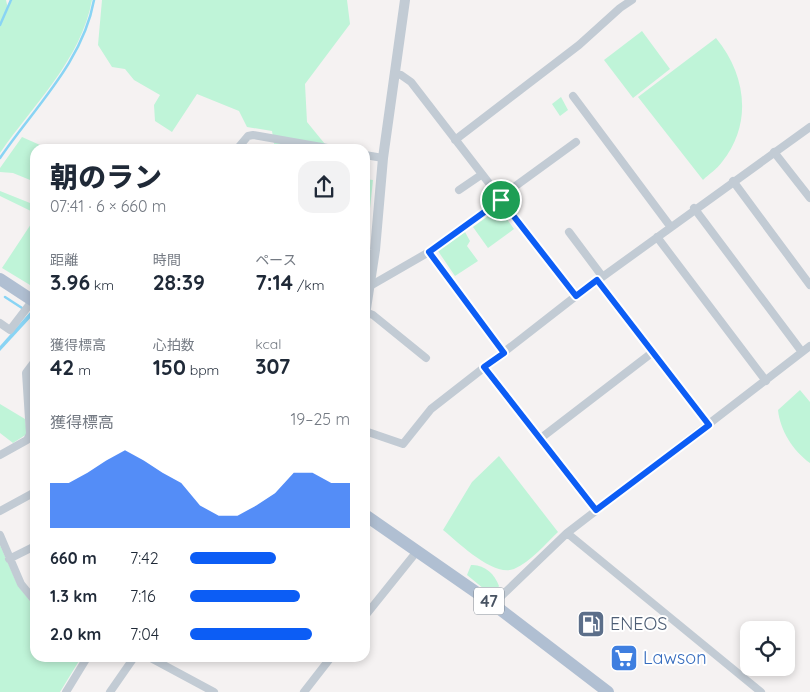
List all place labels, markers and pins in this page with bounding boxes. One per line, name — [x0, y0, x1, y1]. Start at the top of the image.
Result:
pin — [480, 179, 522, 221]
fuel station icon: ENEOS — [576, 609, 606, 639]
place label: ENEOS — [610, 612, 667, 635]
supermarket icon: Lawson — [609, 643, 639, 673]
place label: Lawson — [643, 646, 707, 669]

